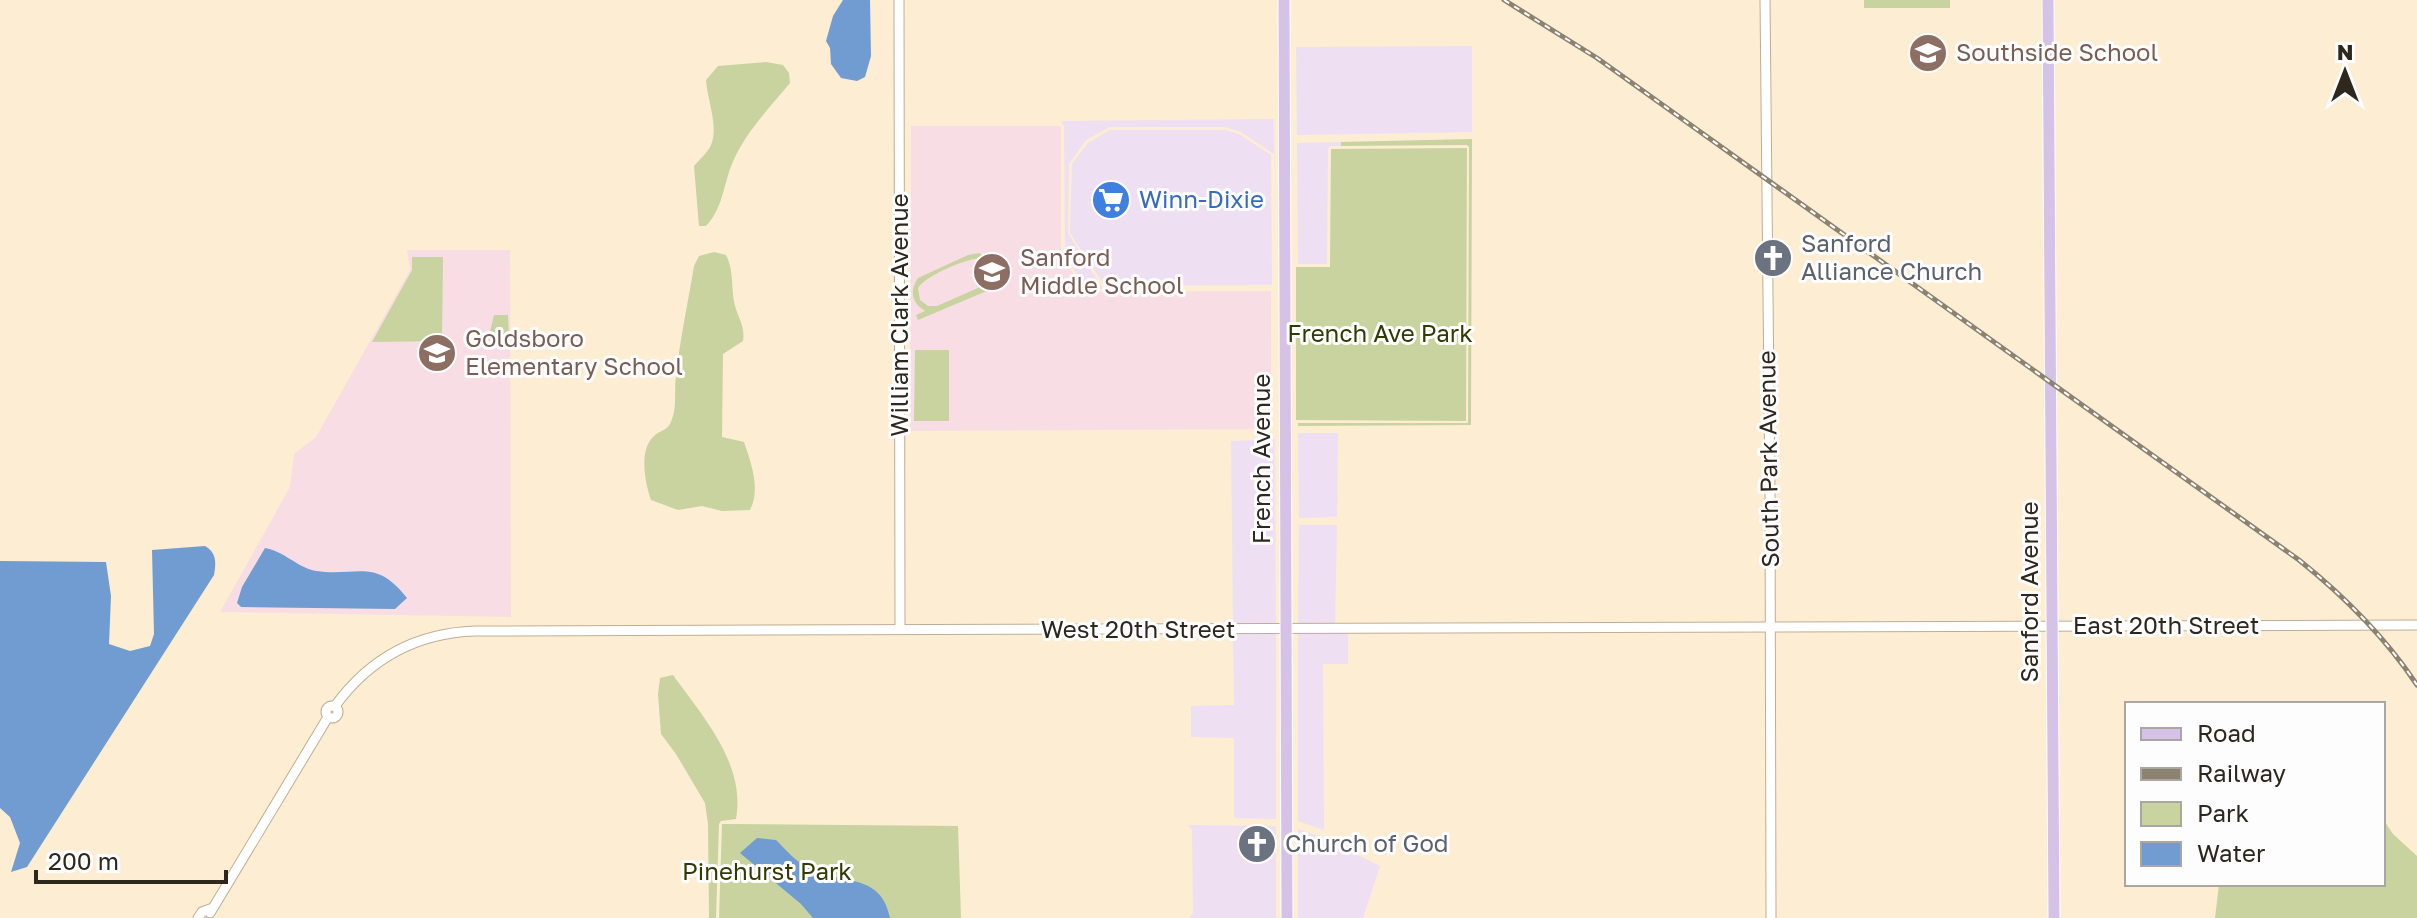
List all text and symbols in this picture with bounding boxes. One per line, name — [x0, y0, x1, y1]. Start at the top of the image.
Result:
school or university icon: Southside School — [1907, 32, 1949, 74]
north arrow — [2305, 32, 2385, 112]
place label: Southside School — [1956, 37, 2158, 66]
text: N — [2337, 38, 2353, 65]
supermarket icon: Winn-Dixie — [1090, 179, 1132, 221]
place label: Winn-Dixie — [1139, 184, 1264, 213]
street label: William Clark Avenue — [884, 193, 913, 437]
place label: Sanford Alliance Church — [1801, 228, 1982, 285]
church icon: Sanford Alliance Church — [1752, 237, 1794, 279]
place label: Sanford Middle School — [1020, 242, 1184, 299]
school or university icon: Sanford Middle School — [971, 251, 1013, 293]
park label: French Ave Park — [1287, 318, 1473, 347]
place label: Goldsboro Elementary School — [465, 323, 683, 380]
school or university icon: Goldsboro Elementary School — [416, 332, 458, 374]
street label: South Park Avenue — [1751, 350, 1784, 568]
street label: French Avenue — [1246, 374, 1275, 544]
street label: Sanford Avenue — [2014, 501, 2043, 683]
street label: East 20th Street — [2073, 610, 2259, 639]
street label: West 20th Street — [1041, 614, 1235, 643]
legend — [2125, 702, 2385, 886]
text: Road — [2197, 718, 2256, 747]
text: Railway — [2197, 758, 2286, 787]
text: Park — [2197, 798, 2249, 827]
church icon: Church of God — [1236, 823, 1278, 865]
place label: Church of God — [1285, 828, 1449, 857]
scale bar — [36, 834, 226, 884]
text: Water — [2197, 838, 2265, 867]
text: 200 m — [48, 846, 119, 875]
park label: Pinehurst Park — [682, 856, 852, 885]

